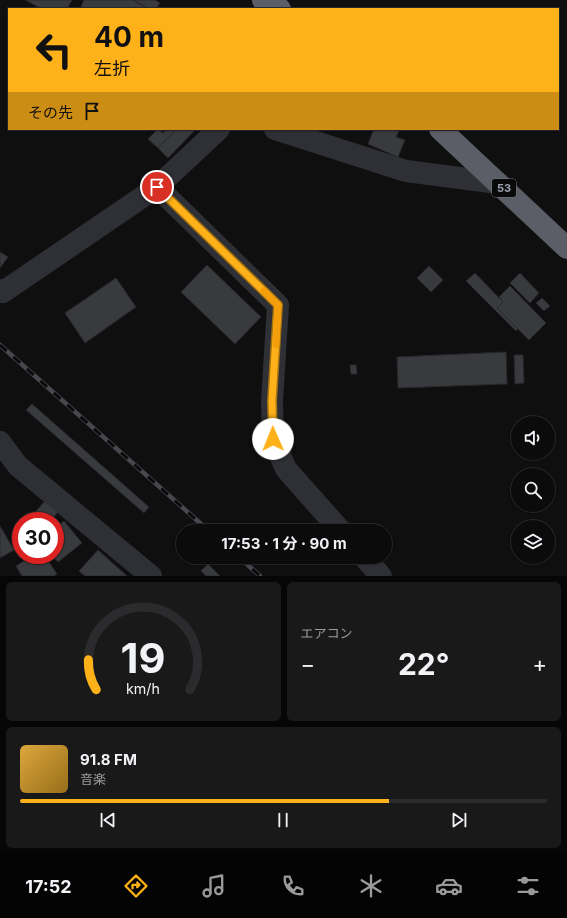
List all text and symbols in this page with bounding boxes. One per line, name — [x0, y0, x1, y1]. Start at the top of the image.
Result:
text: 40 m — [94, 20, 164, 54]
icon: left — [28, 24, 80, 76]
text: 左折 — [94, 58, 130, 79]
icon: arrive — [81, 100, 103, 122]
text: その先 — [28, 103, 73, 122]
pin — [140, 170, 174, 204]
icon: arrive — [146, 176, 168, 198]
road number: 53 — [492, 179, 516, 197]
map controls — [511, 416, 555, 564]
button: sound — [511, 416, 555, 460]
position arrow — [252, 418, 294, 460]
button: search — [511, 468, 555, 512]
speed limit sign: 30 — [12, 512, 64, 564]
button: layers — [511, 520, 555, 564]
text: 17:53 · 1 分 · 90 m — [221, 534, 347, 553]
text: エアコン — [301, 625, 353, 641]
text: 19 — [121, 632, 166, 682]
text: 22° — [398, 646, 450, 682]
text: − — [301, 651, 315, 677]
text: + — [532, 651, 547, 677]
text: km/h — [126, 679, 160, 696]
text: 91.8 FM — [80, 750, 137, 769]
text: 音楽 — [80, 771, 106, 787]
icon: previous — [97, 809, 119, 831]
icon: pause — [272, 809, 294, 831]
icon: next — [448, 809, 470, 831]
icon: directions — [122, 872, 150, 900]
icon: music — [200, 872, 228, 900]
icon: phone — [279, 872, 307, 900]
icon: climate — [357, 872, 385, 900]
icon: car — [435, 872, 463, 900]
icon: filters — [514, 872, 542, 900]
text: 17:52 — [25, 876, 72, 897]

